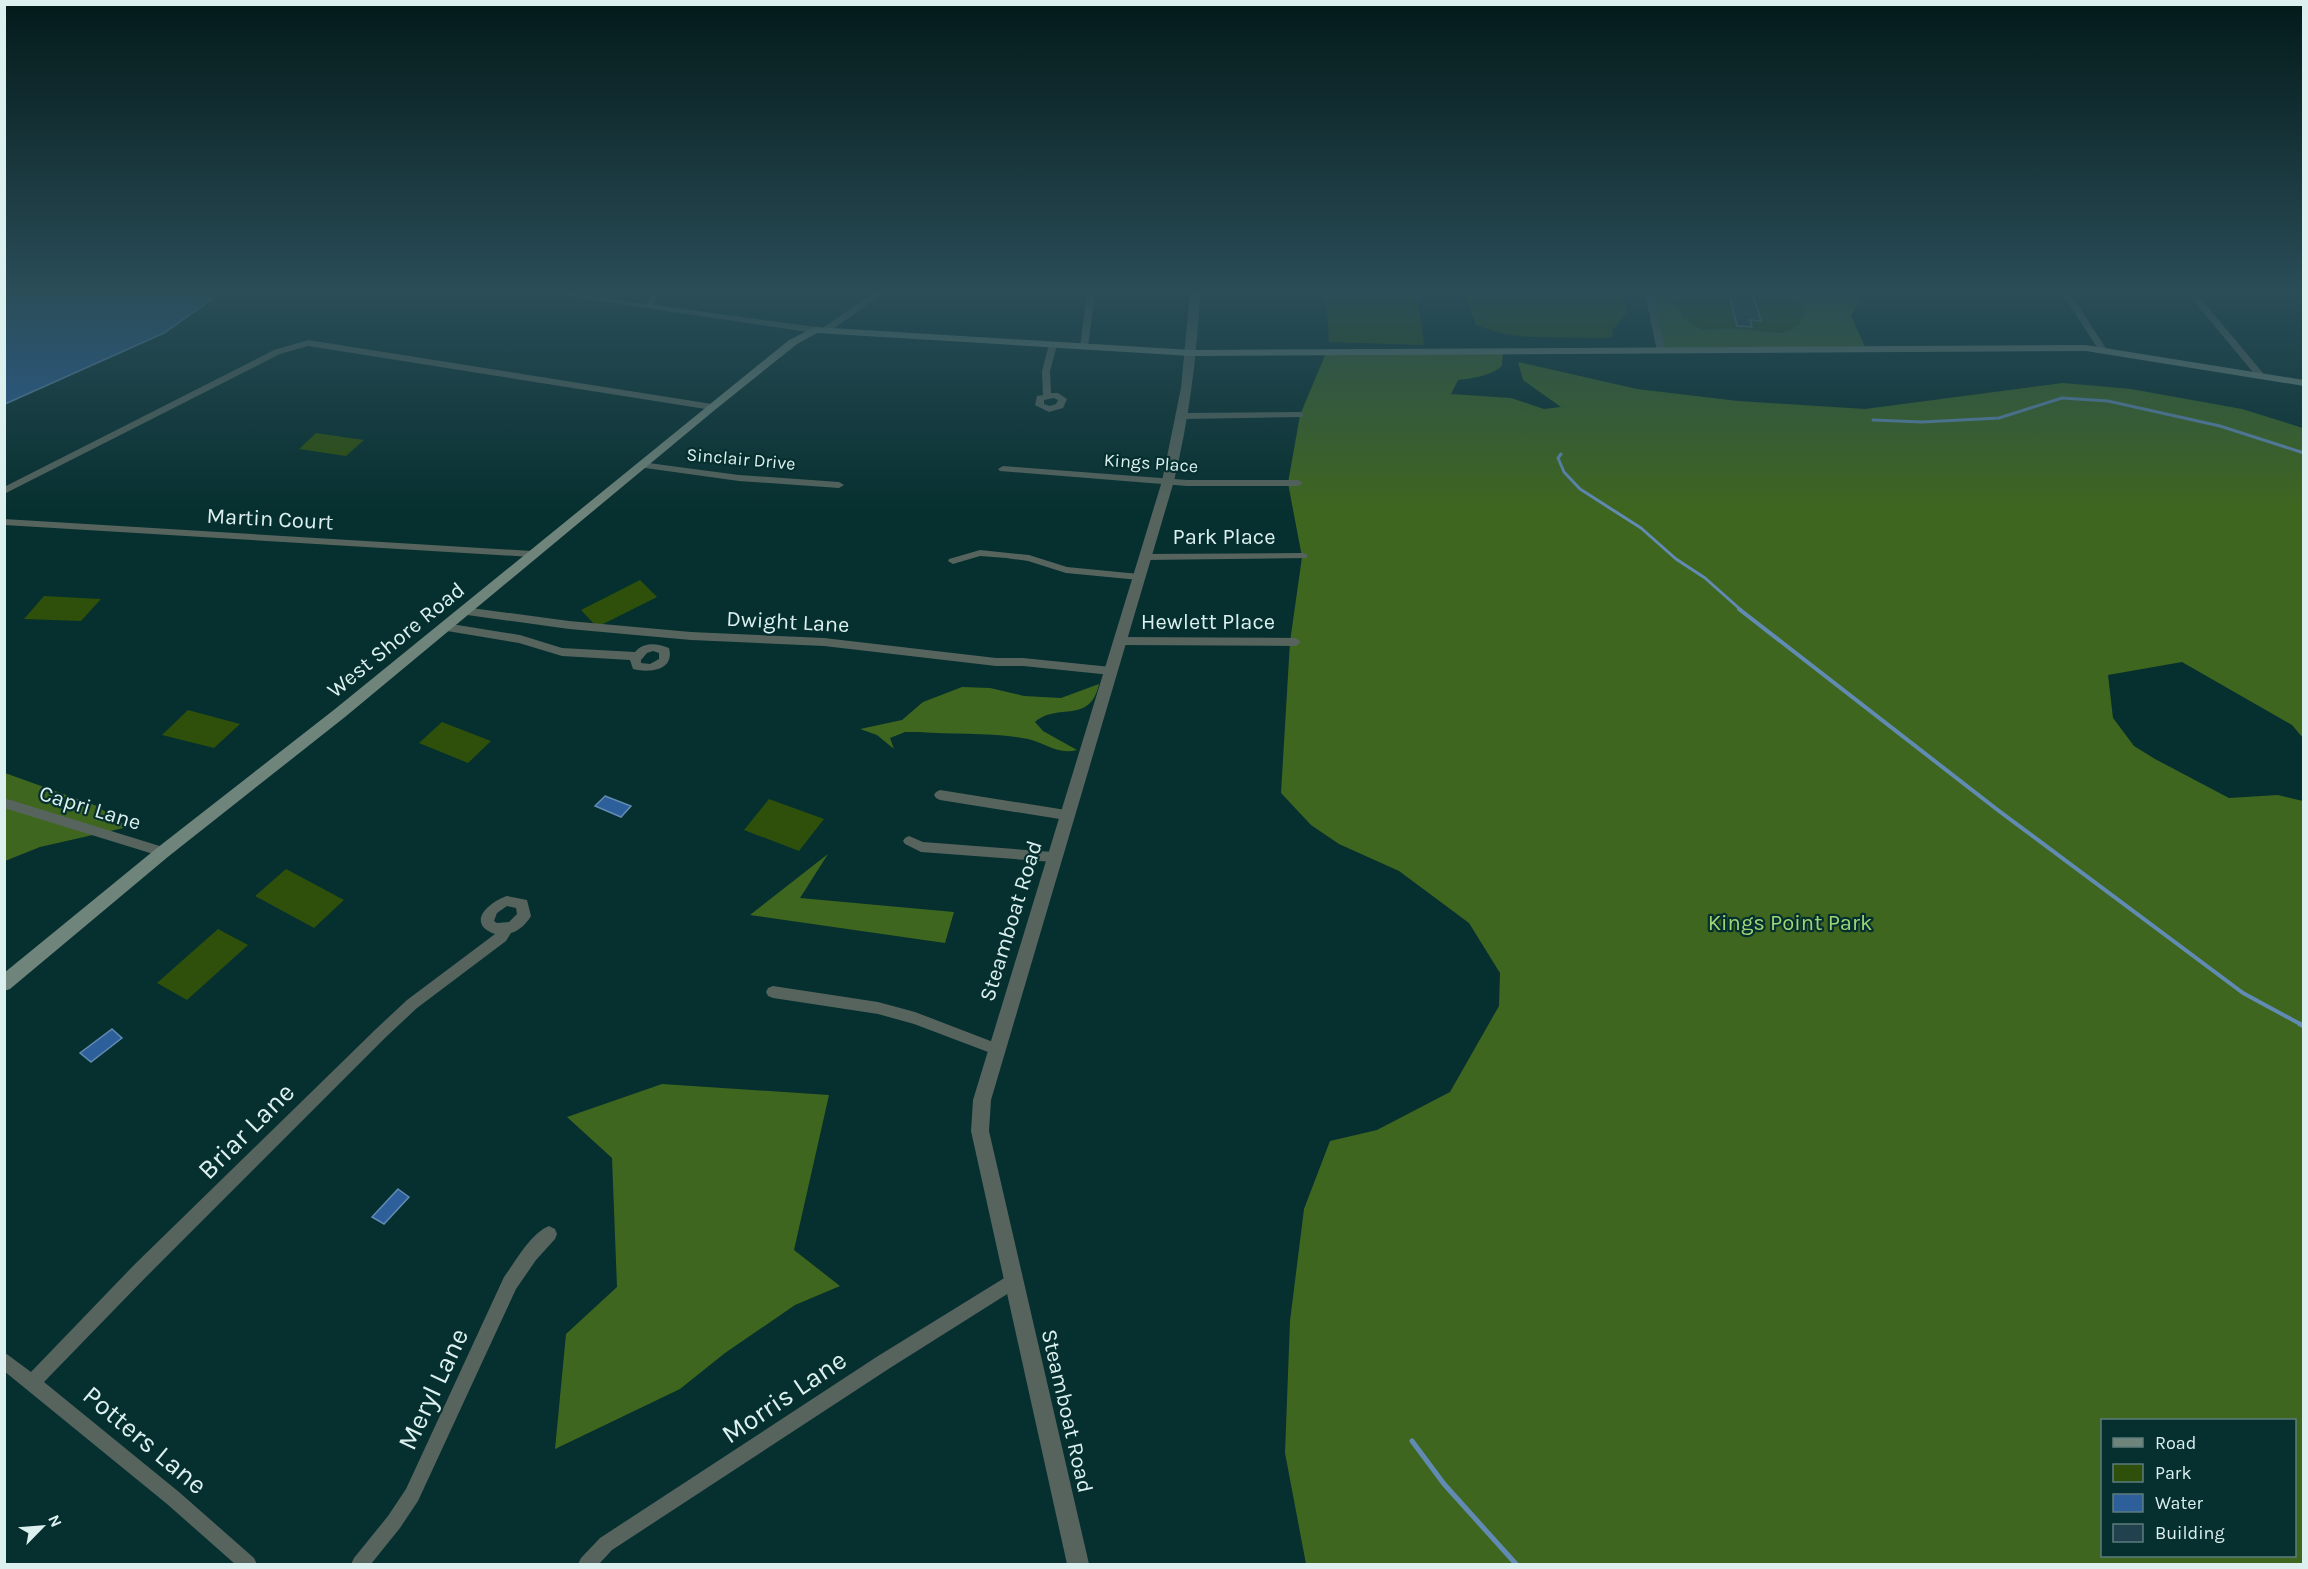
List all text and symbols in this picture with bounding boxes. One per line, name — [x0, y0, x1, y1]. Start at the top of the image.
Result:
street label: Sinclair Drive — [685, 443, 797, 475]
street label: Kings Place — [1103, 449, 1199, 477]
street label: Martin Court — [206, 503, 334, 535]
street label: Park Place — [1173, 524, 1275, 550]
street label: West Shore Road — [322, 577, 470, 703]
street label: Dwight Lane — [726, 606, 850, 638]
street label: Hewlett Place — [1141, 609, 1275, 635]
street label: Capri Lane — [36, 780, 144, 836]
street label: Steamboat Road — [974, 837, 1048, 1005]
park label: Kings Point Park — [1708, 910, 1872, 936]
street label: Briar Lane — [191, 1076, 301, 1186]
street label: Meryl Lane — [391, 1323, 475, 1455]
street label: Steamboat Road — [1036, 1327, 1098, 1495]
street label: Morris Lane — [716, 1344, 852, 1450]
street label: Potters Lane — [77, 1379, 213, 1501]
legend — [2101, 1419, 2296, 1557]
text: Road — [2155, 1432, 2196, 1454]
text: Park — [2155, 1462, 2192, 1484]
text: Water — [2155, 1492, 2203, 1514]
north arrow — [12, 1497, 72, 1557]
text: N — [44, 1512, 66, 1530]
text: Building — [2155, 1522, 2225, 1544]

